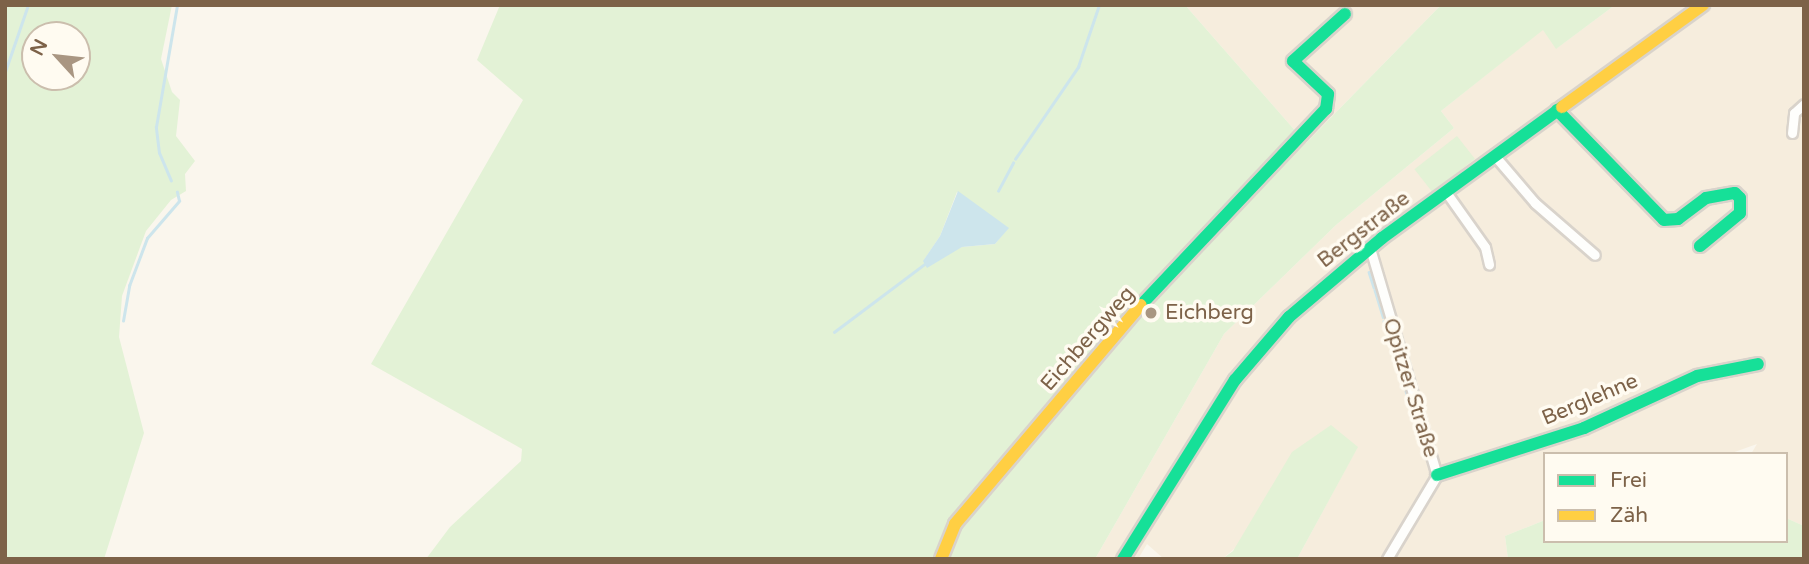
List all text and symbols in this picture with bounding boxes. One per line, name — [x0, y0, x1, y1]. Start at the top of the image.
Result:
north arrow — [21, 21, 91, 91]
text: N — [26, 36, 52, 59]
street label: Bergstraße — [1313, 186, 1415, 274]
street label: Eichbergweg — [1036, 282, 1140, 396]
place label: Eichberg — [1165, 300, 1254, 326]
marker: Eichberg — [1143, 305, 1159, 321]
street label: Opitzer Straße — [1377, 315, 1443, 461]
street label: Berglehne — [1538, 368, 1642, 432]
legend — [1543, 452, 1788, 543]
text: Frei — [1610, 468, 1647, 493]
text: Zäh — [1610, 503, 1648, 528]

